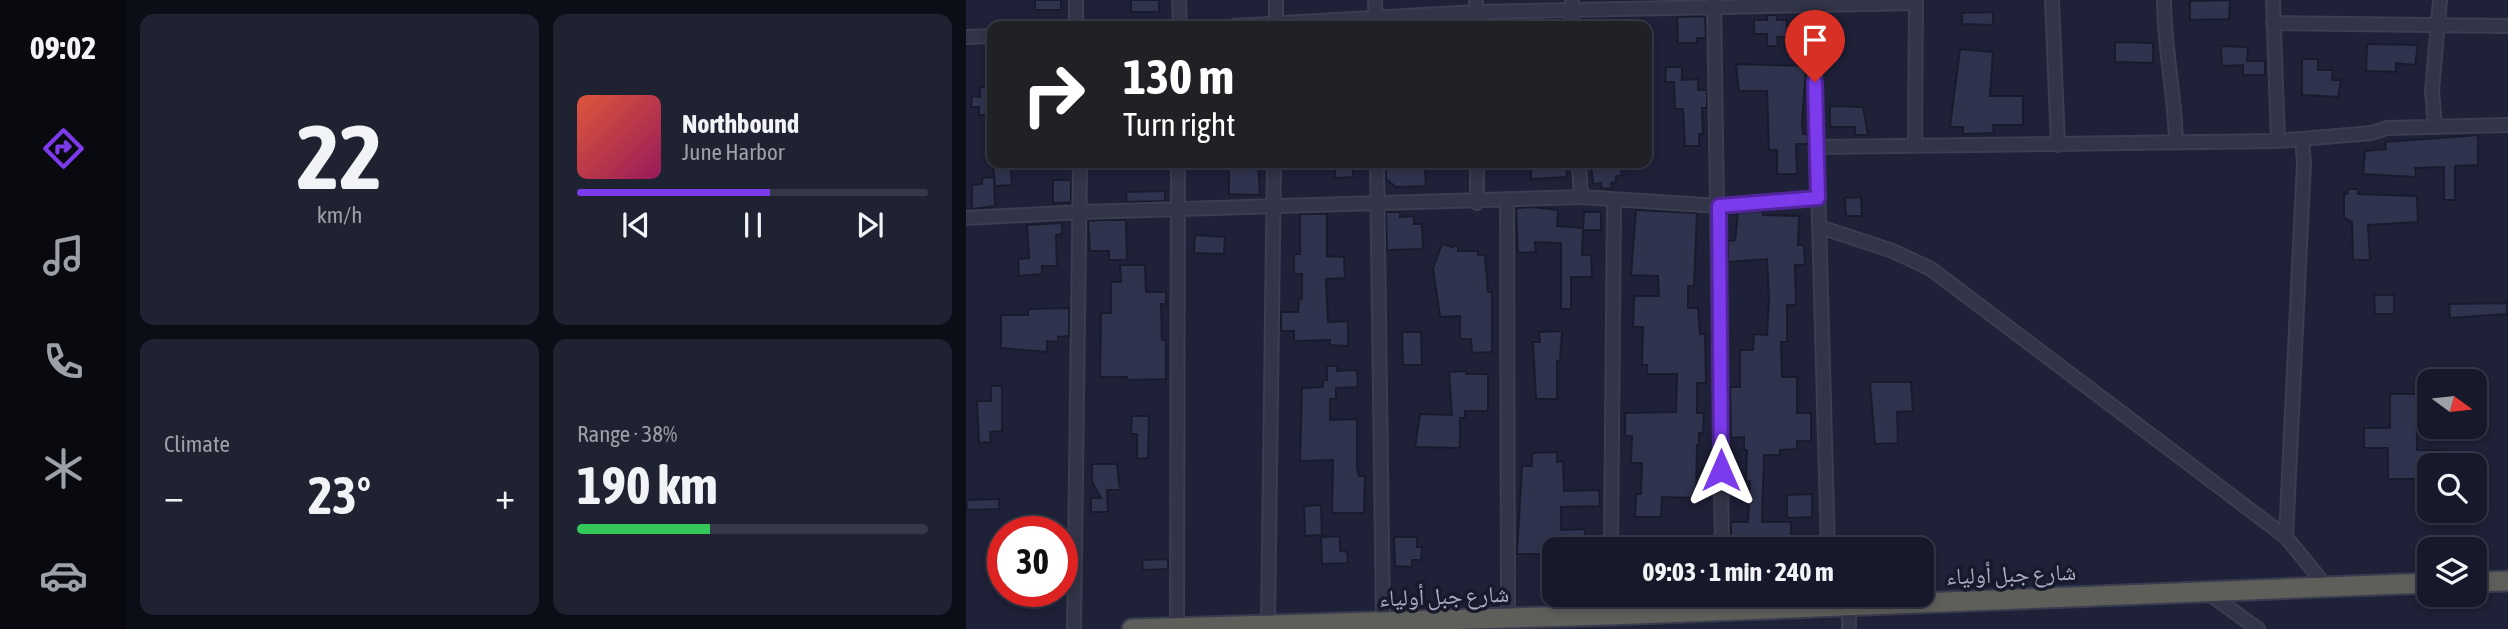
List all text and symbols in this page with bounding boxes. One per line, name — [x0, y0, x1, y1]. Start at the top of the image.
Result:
pin — [1785, 10, 1845, 82]
icon: arrive — [1796, 21, 1834, 59]
text: 09:02 — [30, 29, 96, 66]
text: 130 m — [1123, 48, 1234, 104]
icon: right — [1008, 49, 1099, 140]
text: 22 — [297, 104, 382, 208]
text: Turn right — [1123, 106, 1236, 143]
text: Northbound — [682, 109, 799, 139]
icon: directions — [39, 124, 88, 173]
text: June Harbor — [682, 139, 785, 165]
text: km/h — [317, 202, 362, 228]
icon: previous — [617, 206, 655, 244]
icon: pause — [734, 206, 772, 244]
icon: next — [851, 206, 889, 244]
icon: music — [39, 231, 88, 280]
icon: phone — [39, 337, 88, 386]
north arrow — [2417, 369, 2487, 439]
map controls — [2417, 369, 2487, 607]
text: Range · 38% — [577, 421, 677, 447]
text: Climate — [164, 431, 230, 457]
position arrow — [1684, 433, 1758, 507]
icon: climate — [39, 444, 88, 493]
button: search — [2417, 453, 2487, 523]
text: 190 km — [577, 455, 718, 515]
text: 23° — [308, 465, 371, 525]
text: − — [164, 474, 184, 517]
text: + — [495, 474, 515, 517]
speed limit sign: 30 — [987, 516, 1078, 607]
button: layers — [2417, 537, 2487, 607]
icon: car — [39, 551, 88, 600]
text: 09:03 · 1 min · 240 m — [1642, 557, 1834, 587]
street label: شارع جبل أولياء — [1945, 558, 2077, 591]
street label: شارع جبل أولياء — [1378, 580, 1510, 613]

